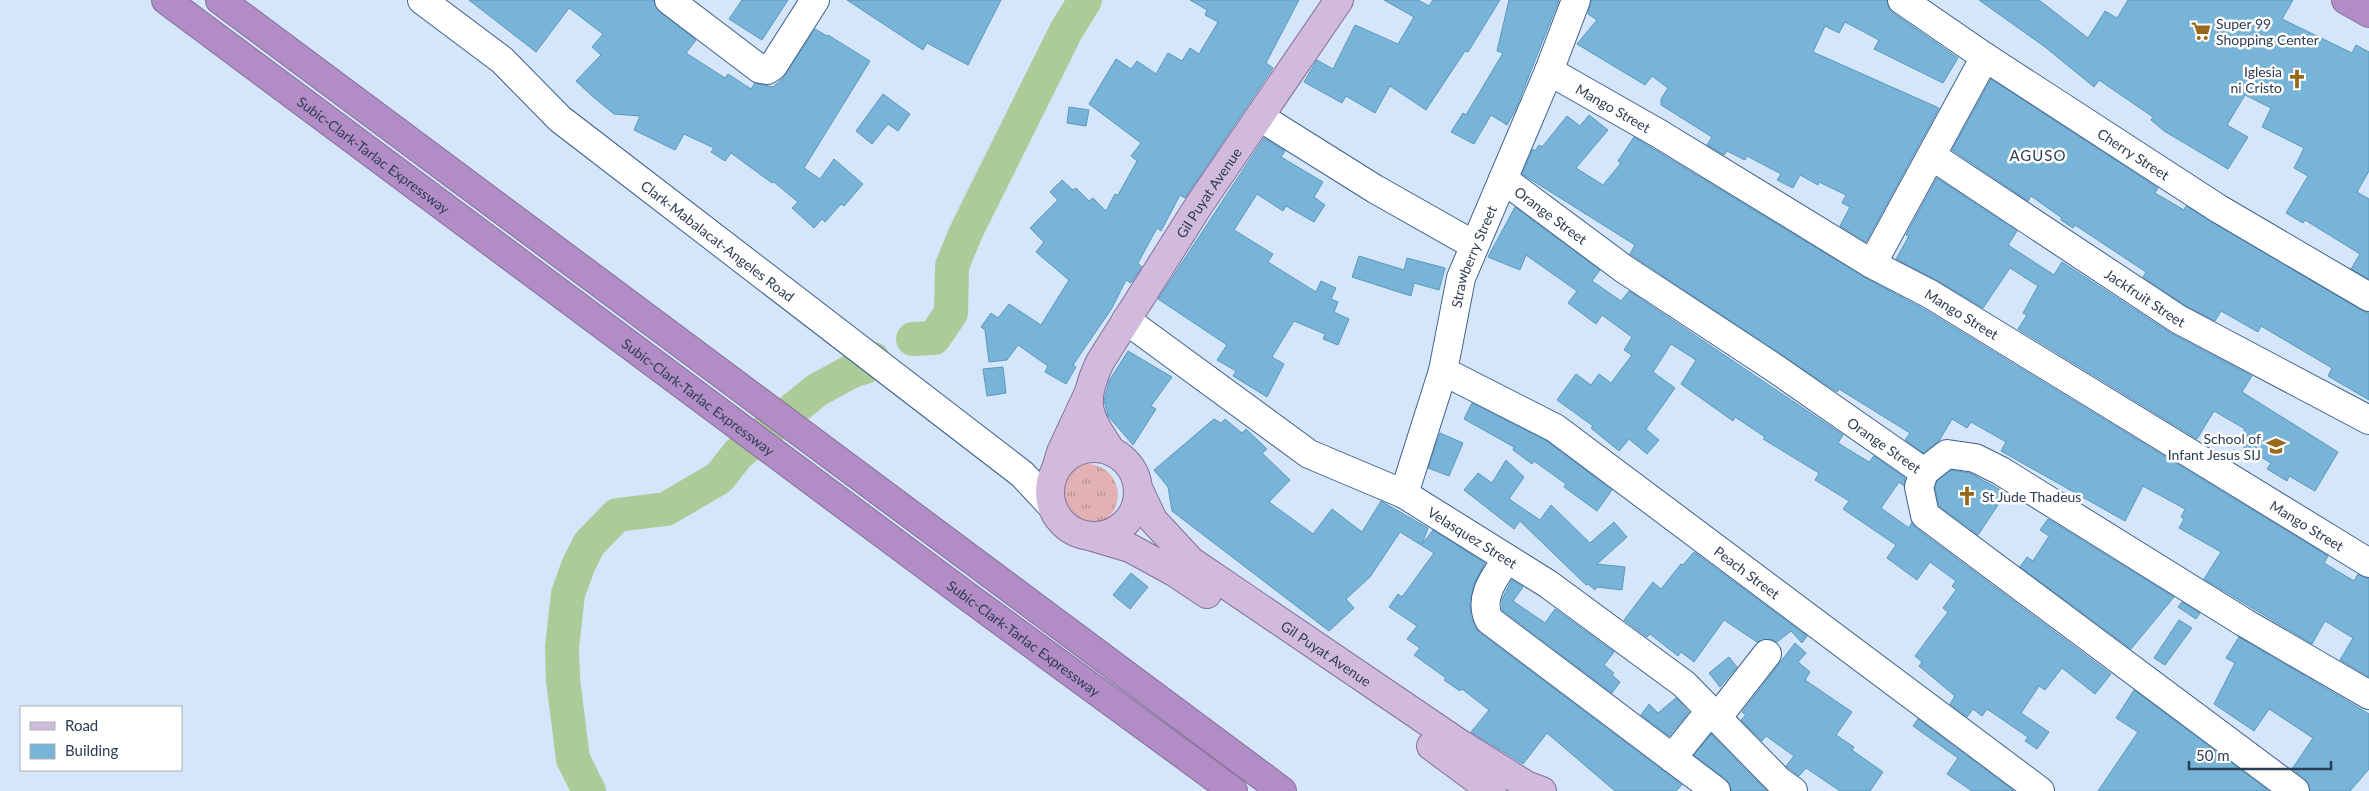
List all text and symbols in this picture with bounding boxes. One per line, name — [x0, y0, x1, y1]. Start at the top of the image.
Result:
place label: Super 99 Shopping Center — [2216, 15, 2319, 48]
supermarket icon: Super 99 Shopping Center — [2190, 20, 2212, 42]
place label: Iglesia ni Cristo — [2230, 63, 2282, 96]
church icon: Iglesia ni Cristo — [2286, 68, 2308, 90]
street label: Mango Street — [1573, 80, 1654, 136]
street label: Subic-Clark-Tarlac Expressway — [294, 92, 454, 217]
street label: Cherry Street — [2095, 124, 2173, 183]
street label: Gil Puyat Avenue — [1172, 144, 1244, 241]
district label: AGUSO — [2009, 146, 2067, 164]
street label: Clark-Mabalacat-Angeles Road — [638, 176, 798, 305]
street label: Orange Street — [1512, 182, 1591, 247]
street label: Strawberry Street — [1447, 203, 1499, 309]
street label: Jackfruit Street — [2102, 265, 2189, 330]
street label: Mango Street — [1922, 285, 2002, 343]
street label: Subic-Clark-Tarlac Expressway — [619, 334, 779, 459]
street label: Orange Street — [1844, 413, 1925, 476]
place label: School of Infant Jesus SIJ — [2168, 430, 2261, 463]
school or university icon: School of Infant Jesus SIJ — [2265, 435, 2287, 457]
church icon: St Jude Thadeus — [1956, 485, 1978, 507]
place label: St Jude Thadeus — [1982, 488, 2081, 505]
street label: Mango Street — [2267, 496, 2347, 554]
street label: Velasquez Street — [1425, 503, 1521, 571]
street label: Peach Street — [1711, 542, 1783, 602]
street label: Subic-Clark-Tarlac Expressway — [944, 576, 1104, 700]
street label: Gil Puyat Avenue — [1278, 616, 1375, 690]
legend — [20, 706, 182, 771]
text: Road — [65, 716, 98, 734]
scale bar — [2189, 738, 2332, 770]
text: Building — [65, 741, 118, 759]
text: 50 m — [2196, 746, 2230, 764]

